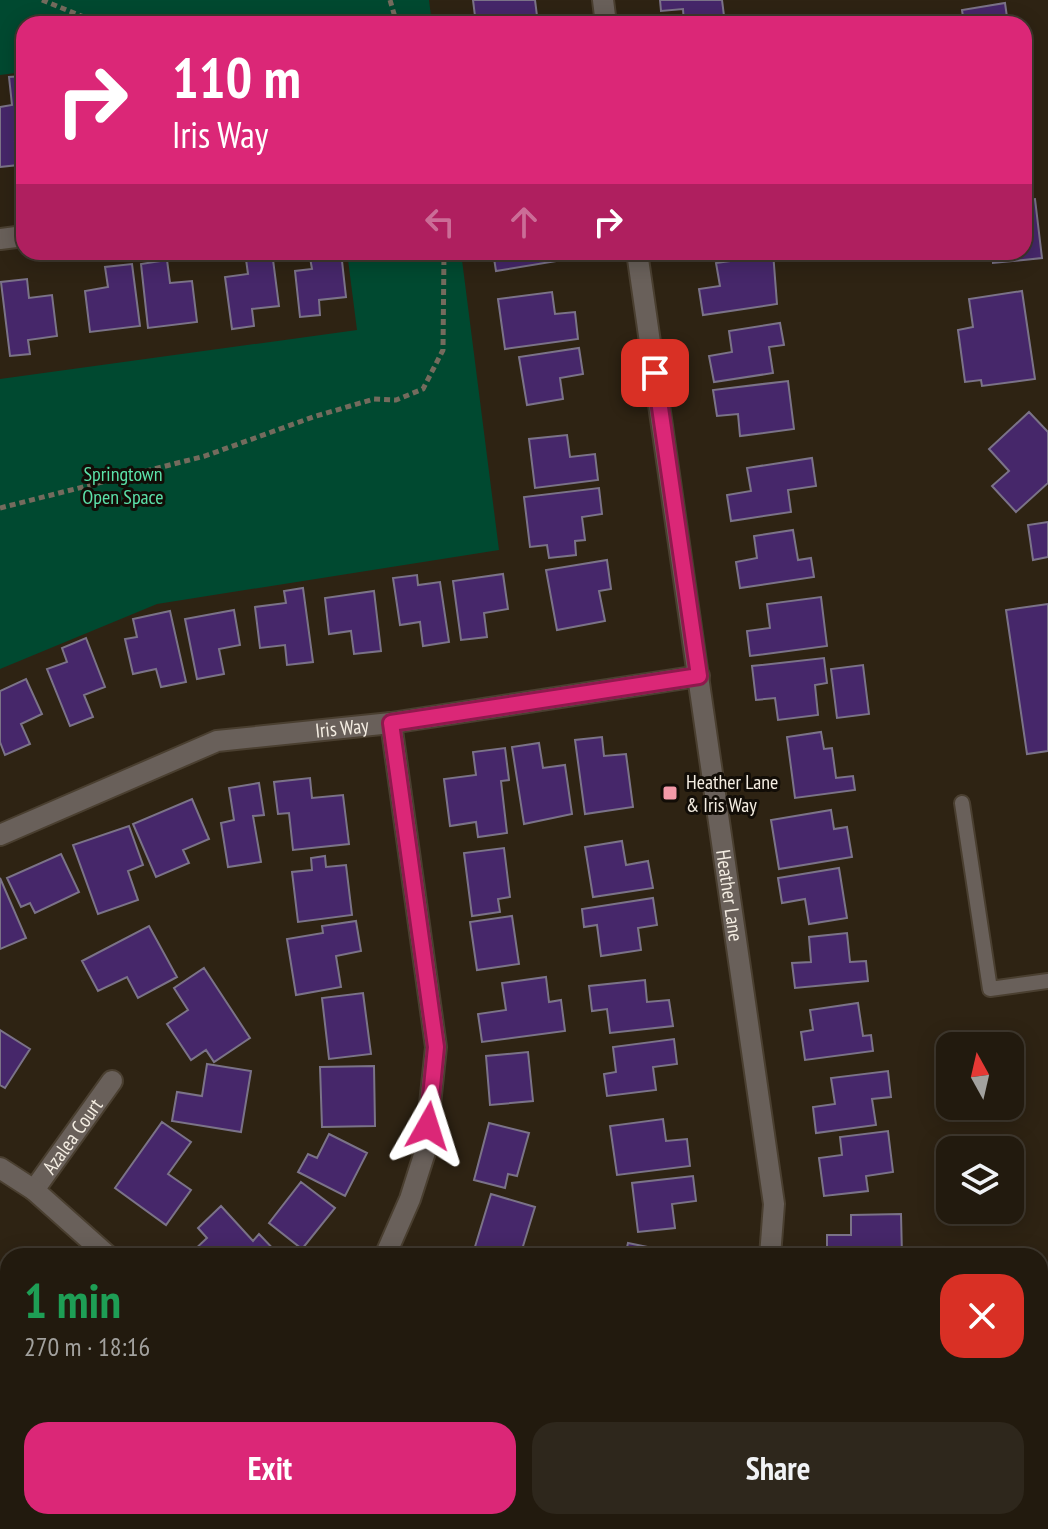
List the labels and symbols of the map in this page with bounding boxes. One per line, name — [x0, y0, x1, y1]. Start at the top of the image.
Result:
pin — [621, 339, 689, 407]
park label: Springtown Open Space — [82, 461, 164, 510]
street label: Iris Way — [314, 712, 370, 744]
place label: Heather Lane & Iris Way — [686, 769, 778, 818]
marker: Heather Lane & Iris Way — [661, 784, 679, 802]
street label: Heather Lane — [710, 848, 749, 943]
north arrow — [936, 1032, 1024, 1120]
position arrow — [386, 1084, 470, 1168]
street label: Azalea Court — [37, 1093, 109, 1179]

